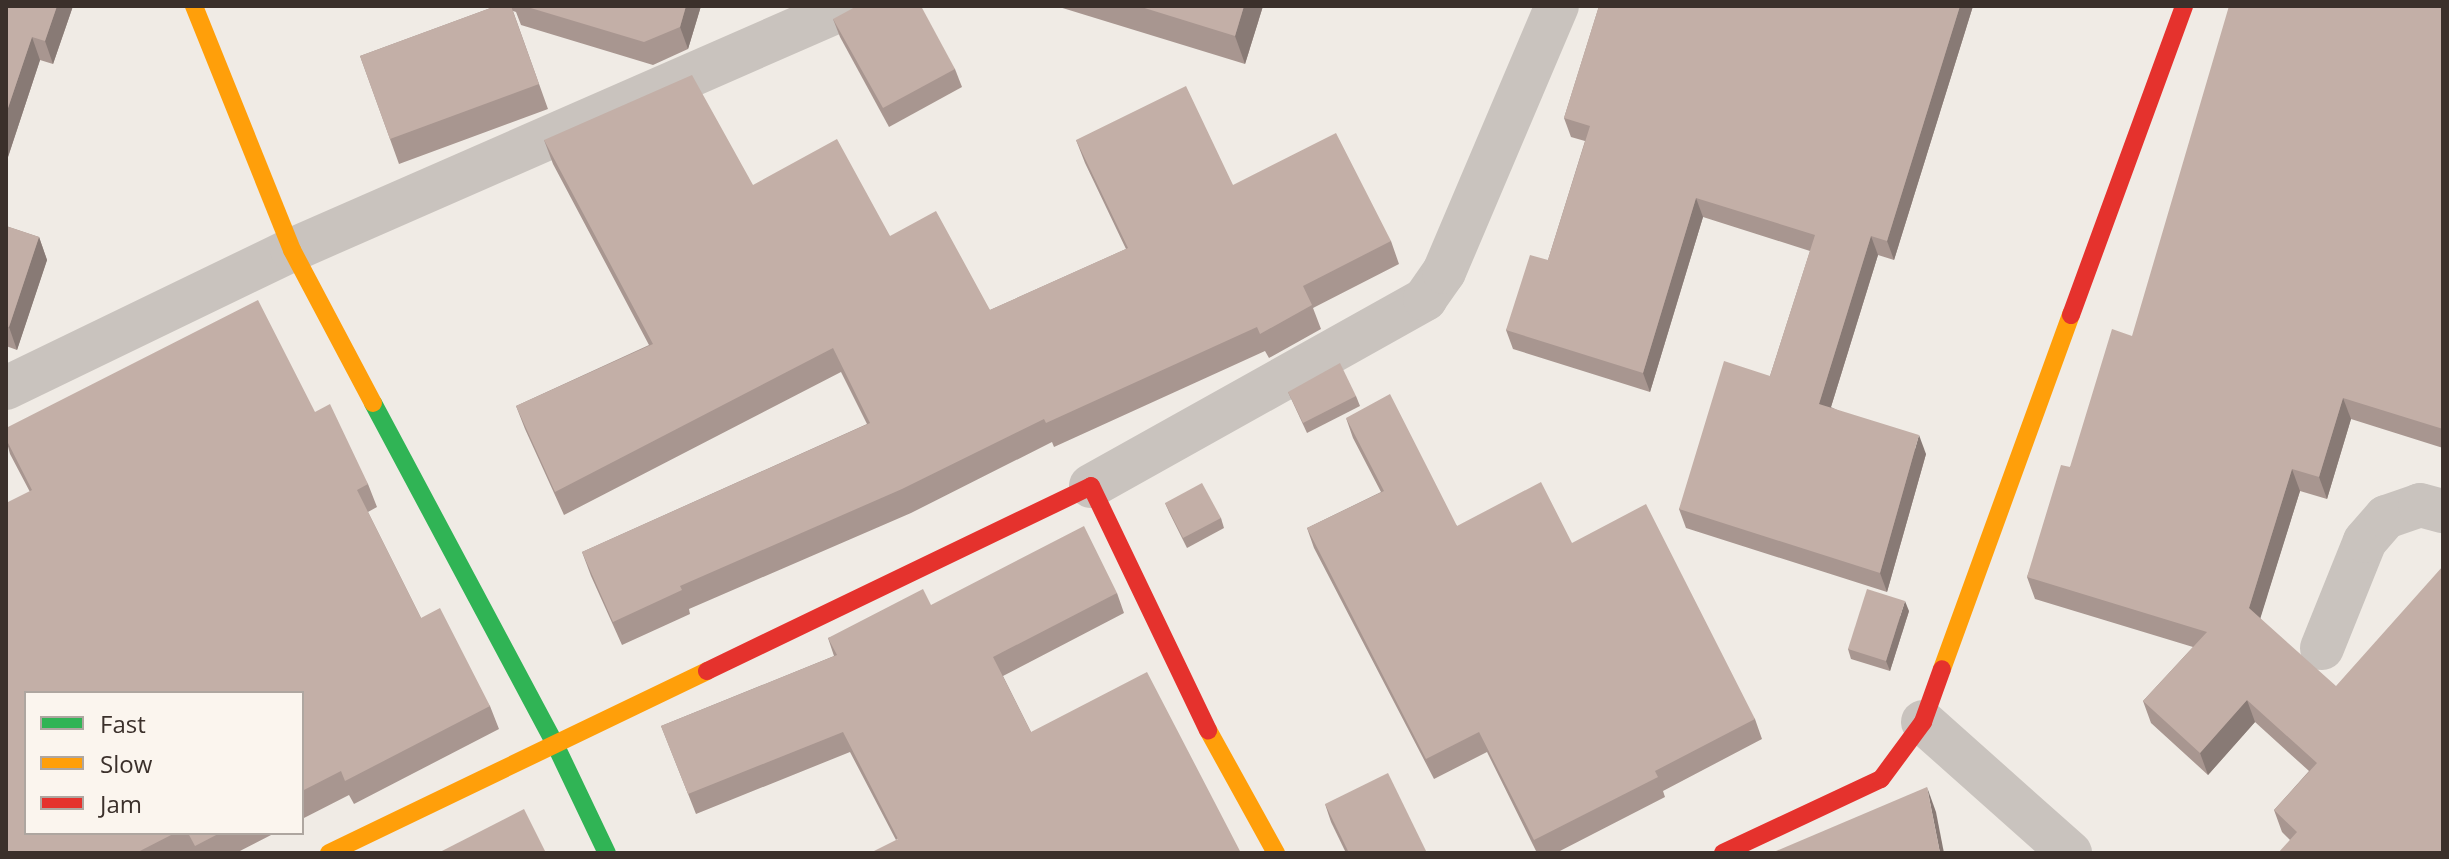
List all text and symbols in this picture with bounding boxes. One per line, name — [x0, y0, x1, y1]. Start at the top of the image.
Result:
legend — [24, 691, 304, 835]
text: Fast — [100, 707, 146, 740]
text: Slow — [100, 747, 152, 780]
text: Jam — [100, 787, 142, 820]

